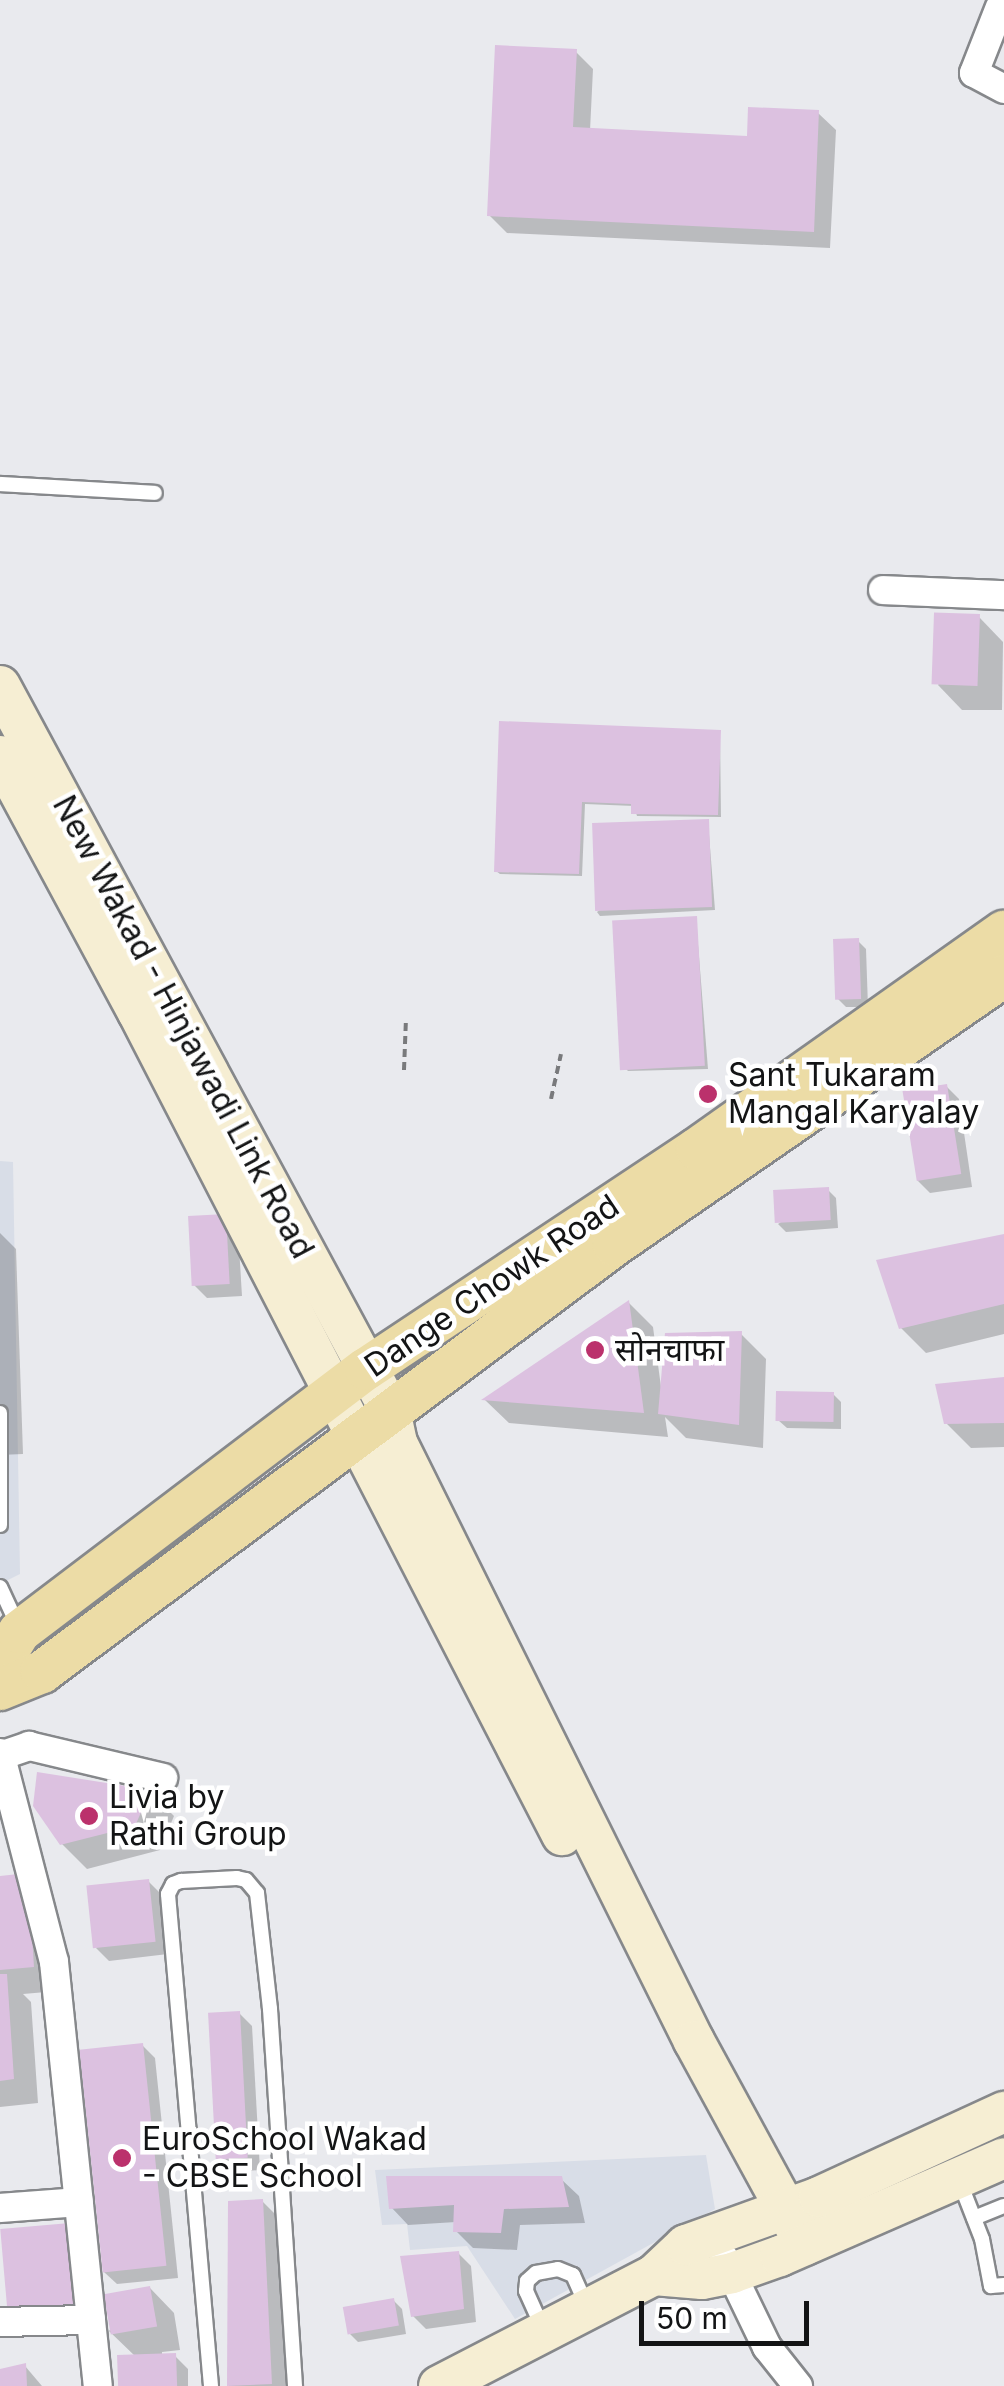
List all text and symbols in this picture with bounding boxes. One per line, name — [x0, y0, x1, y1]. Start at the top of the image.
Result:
street label: New Wakad - Hinjawadi Link Road — [44, 789, 322, 1265]
place label: Sant Tukaram Mangal Karyalay — [728, 1057, 979, 1132]
marker: Sant Tukaram Mangal Karyalay — [697, 1083, 719, 1105]
street label: Dange Chowk Road — [358, 1187, 626, 1385]
place label: सोनचाफा — [615, 1331, 724, 1369]
marker: सोनचाफा — [584, 1339, 606, 1361]
place label: Livia by Rathi Group — [109, 1779, 287, 1854]
marker: Livia by Rathi Group — [78, 1805, 100, 1827]
place label: EuroSchool Wakad - CBSE School — [142, 2121, 427, 2196]
marker: EuroSchool Wakad - CBSE School — [111, 2147, 133, 2169]
scale bar — [644, 2281, 814, 2343]
text: 50 m — [656, 2300, 728, 2336]

